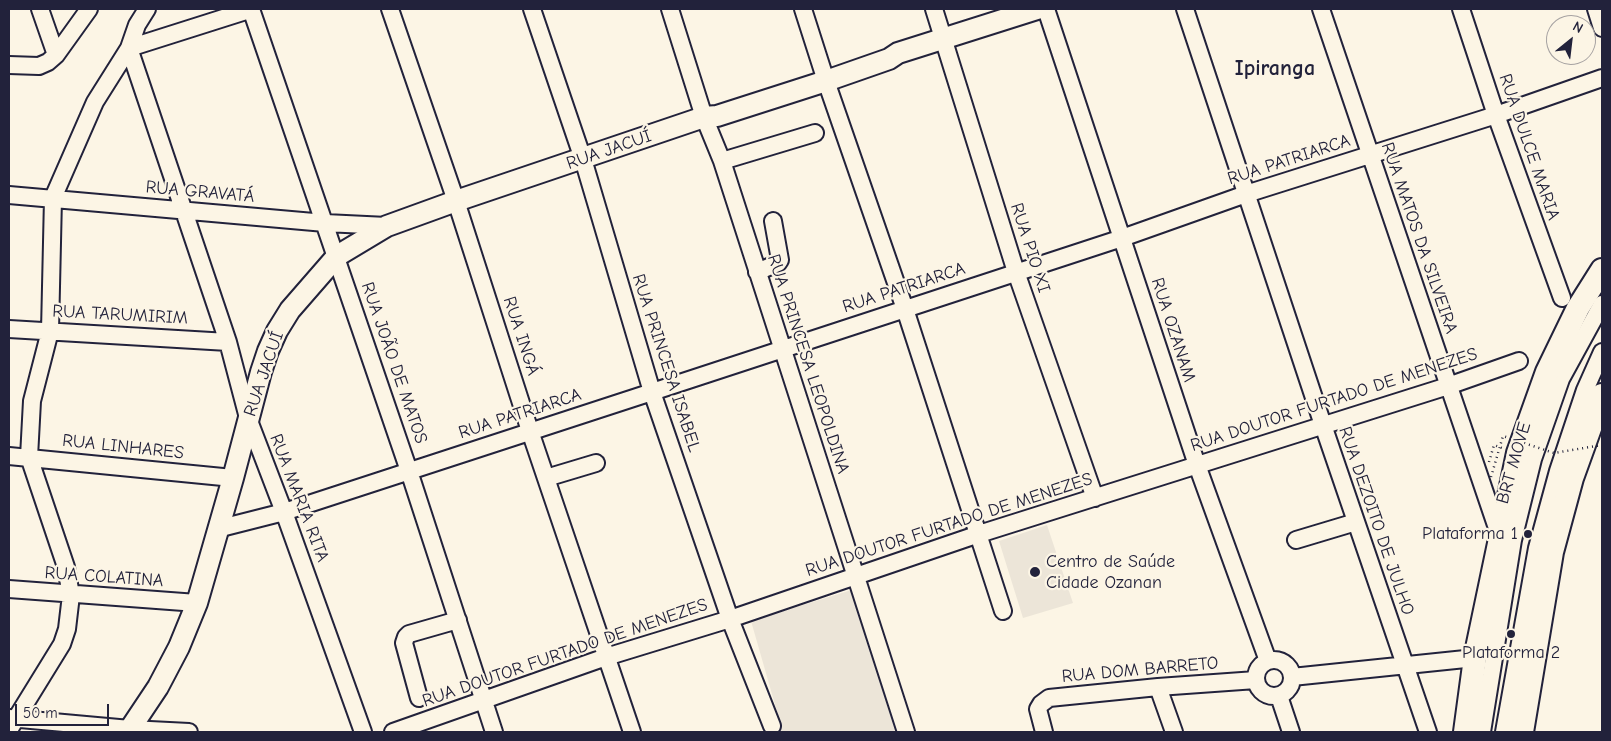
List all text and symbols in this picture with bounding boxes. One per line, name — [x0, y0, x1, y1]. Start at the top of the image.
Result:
north arrow — [1546, 15, 1596, 65]
text: N — [1570, 18, 1586, 37]
district label: Ipiranga — [1235, 56, 1315, 82]
street label: RUA DULCE MARIA — [1494, 71, 1564, 223]
street label: RUA JACUÍ — [564, 125, 654, 175]
street label: RUA PATRIARCA — [1225, 130, 1353, 190]
street label: RUA MATOS DA SILVEIRA — [1376, 140, 1462, 336]
street label: RUA GRAVATÁ — [145, 176, 255, 208]
street label: RUA PIO XI — [1005, 200, 1055, 296]
street label: RUA PRINCESA LEOPOLDINA — [762, 252, 854, 476]
street label: RUA PATRIARCA — [840, 258, 968, 318]
street label: RUA PRINCESA ISABEL — [627, 271, 705, 455]
street label: RUA OZANAM — [1146, 275, 1200, 385]
street label: RUA JOÃO DE MATOS — [356, 279, 432, 447]
street label: RUA INGÁ — [498, 294, 544, 378]
street label: RUA TARUMIRIM — [52, 301, 188, 329]
street label: RUA JACUÍ — [239, 329, 289, 419]
street label: RUA DOUTOR FURTADO DE MENEZES — [1188, 343, 1480, 457]
street label: RUA PATRIARCA — [456, 384, 584, 444]
street label: BRT MOVE — [1492, 420, 1536, 506]
street label: RUA DEZOITO DE JULHO — [1334, 424, 1418, 618]
street label: RUA LINHARES — [61, 430, 185, 464]
street label: RUA MARIA RITA — [265, 431, 333, 565]
street label: RUA DOUTOR FURTADO DE MENEZES — [803, 468, 1095, 582]
place label: Plataforma 1 — [1422, 523, 1518, 545]
marker: Plataforma 1 — [1522, 528, 1534, 540]
place label: Centro de Saúde Cidade Ozanan — [1046, 551, 1175, 594]
street label: RUA COLATINA — [44, 562, 164, 592]
marker: Centro de Saúde Cidade Ozanan — [1028, 565, 1042, 579]
street label: RUA DOUTOR FURTADO DE MENEZES — [420, 594, 710, 712]
marker: Plataforma 2 — [1505, 628, 1517, 640]
place label: Plataforma 2 — [1462, 642, 1560, 664]
street label: RUA DOM BARRETO — [1061, 652, 1219, 688]
scale bar — [18, 694, 111, 726]
text: 50 m — [23, 704, 58, 722]

